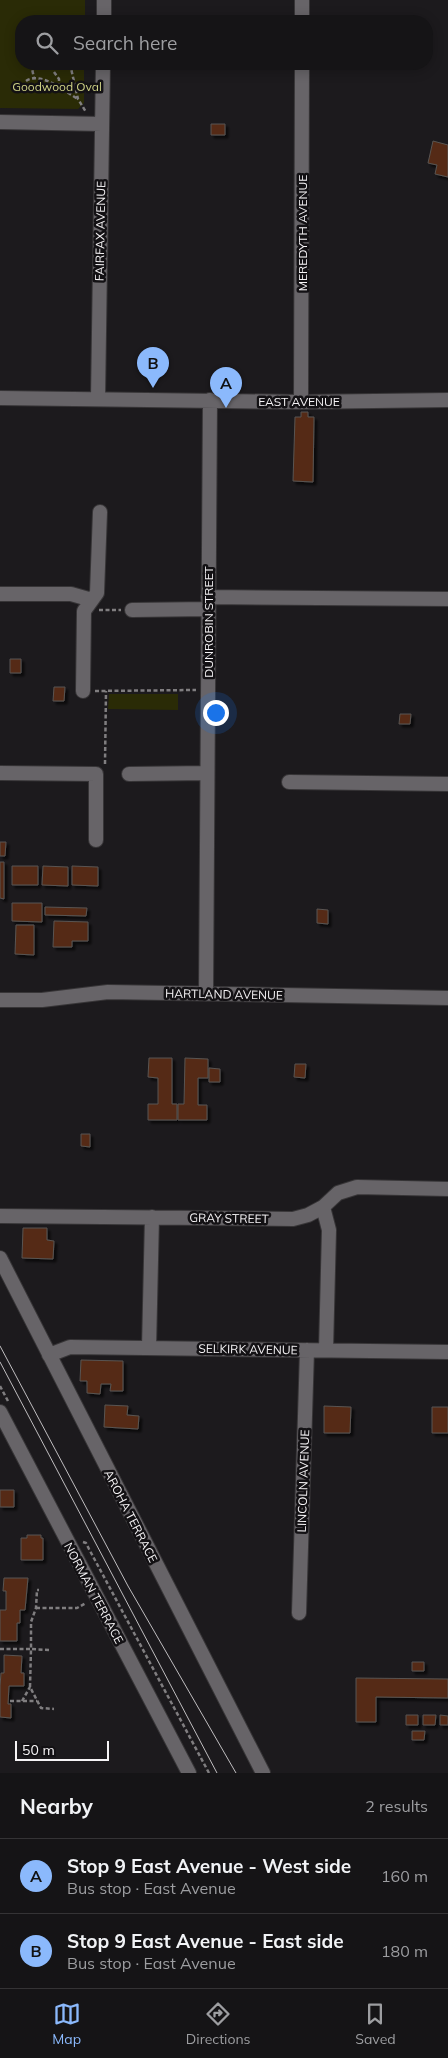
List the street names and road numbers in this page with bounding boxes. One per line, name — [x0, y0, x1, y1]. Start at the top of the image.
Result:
street label: MEREDYTH AVENUE — [295, 175, 310, 291]
street label: FAIRFAX AVENUE — [92, 181, 108, 281]
street label: EAST AVENUE — [258, 394, 340, 409]
street label: DUNROBIN STREET — [201, 565, 216, 678]
street label: HARTLAND AVENUE — [165, 985, 283, 1003]
street label: GRAY STREET — [189, 1210, 270, 1226]
street label: SELKIRK AVENUE — [198, 1341, 298, 1357]
street label: LINCOLN AVENUE — [294, 1429, 312, 1533]
street label: AROHA TERRACE — [101, 1467, 161, 1565]
street label: NORMAN TERRACE — [61, 1540, 127, 1646]

